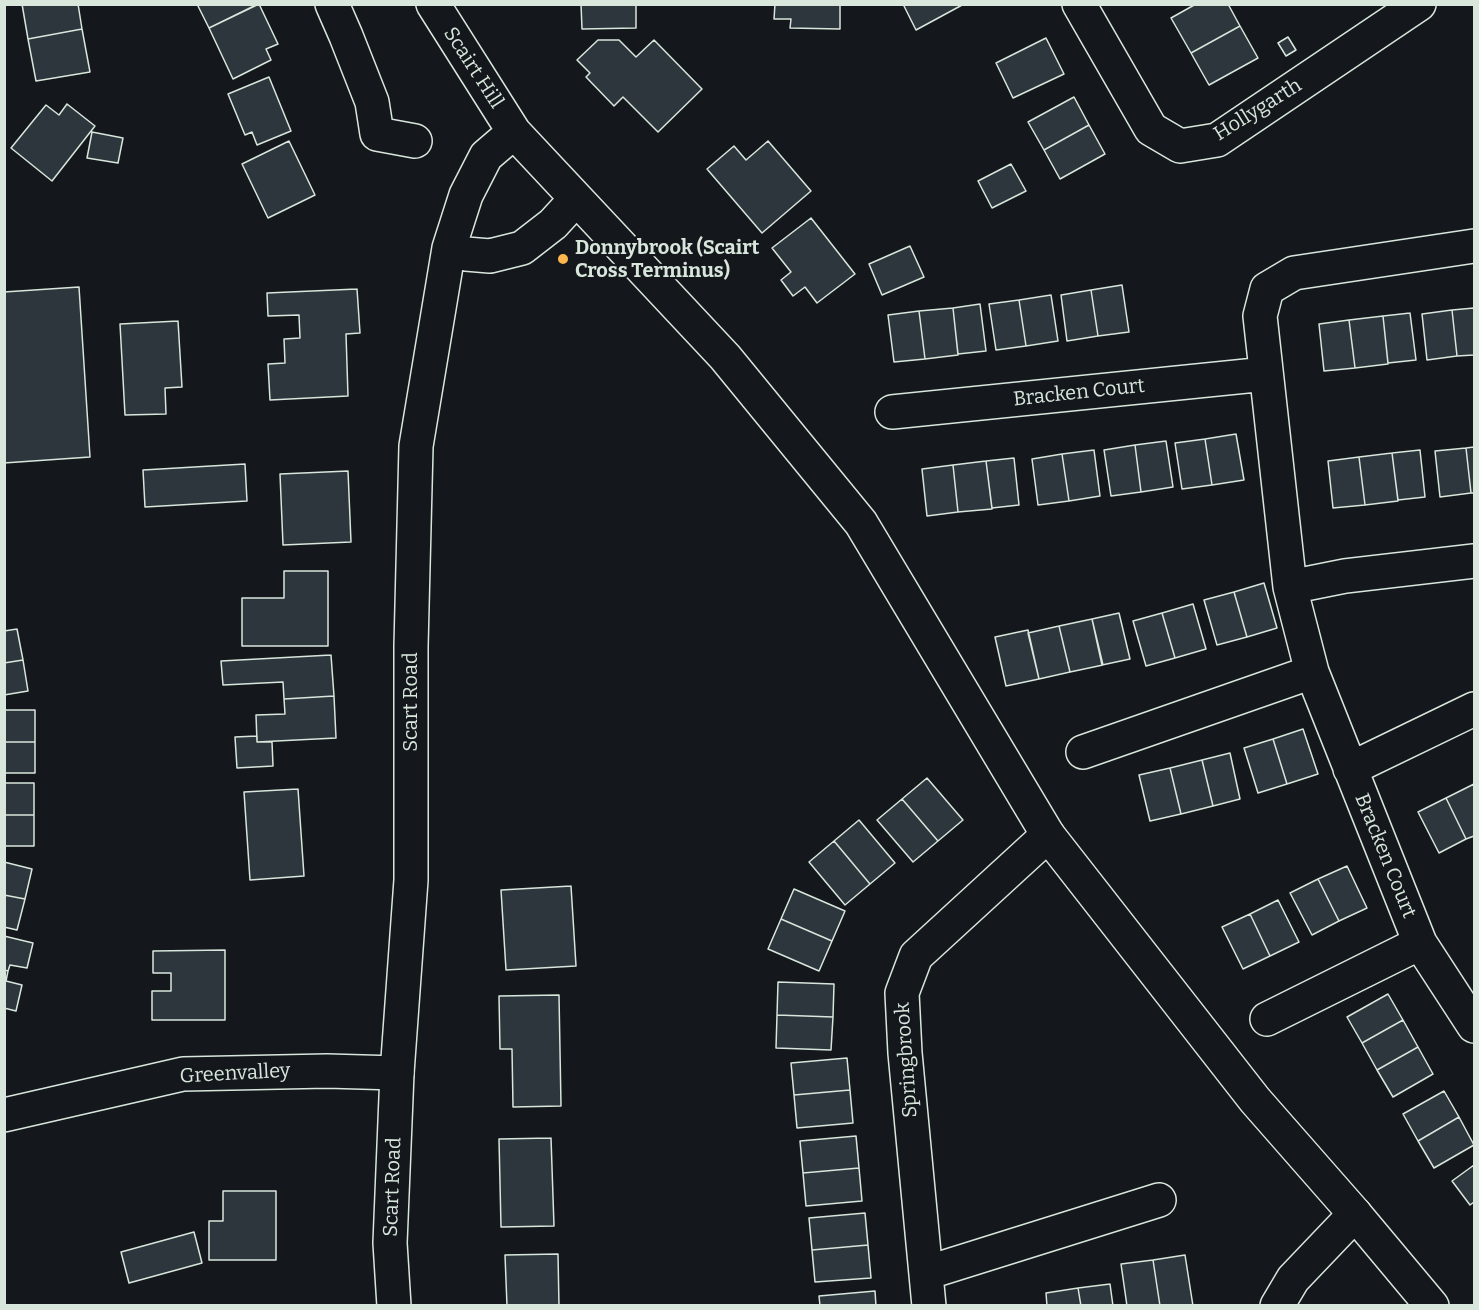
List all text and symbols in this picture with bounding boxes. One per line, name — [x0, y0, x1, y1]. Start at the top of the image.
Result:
street label: Scairt Hill — [438, 23, 508, 113]
street label: Hollygarth — [1210, 74, 1306, 146]
place label: Donnybrook (Scairt Cross Terminus) — [575, 236, 759, 283]
marker: Donnybrook (Scairt Cross Terminus) — [556, 252, 570, 266]
street label: Bracken Court — [1012, 374, 1146, 412]
street label: Scart Road — [399, 652, 423, 752]
street label: Bracken Court — [1349, 790, 1421, 922]
street label: Springbrook — [891, 1001, 923, 1119]
street label: Greenvalley — [179, 1059, 291, 1089]
street label: Scart Road — [379, 1137, 407, 1237]

